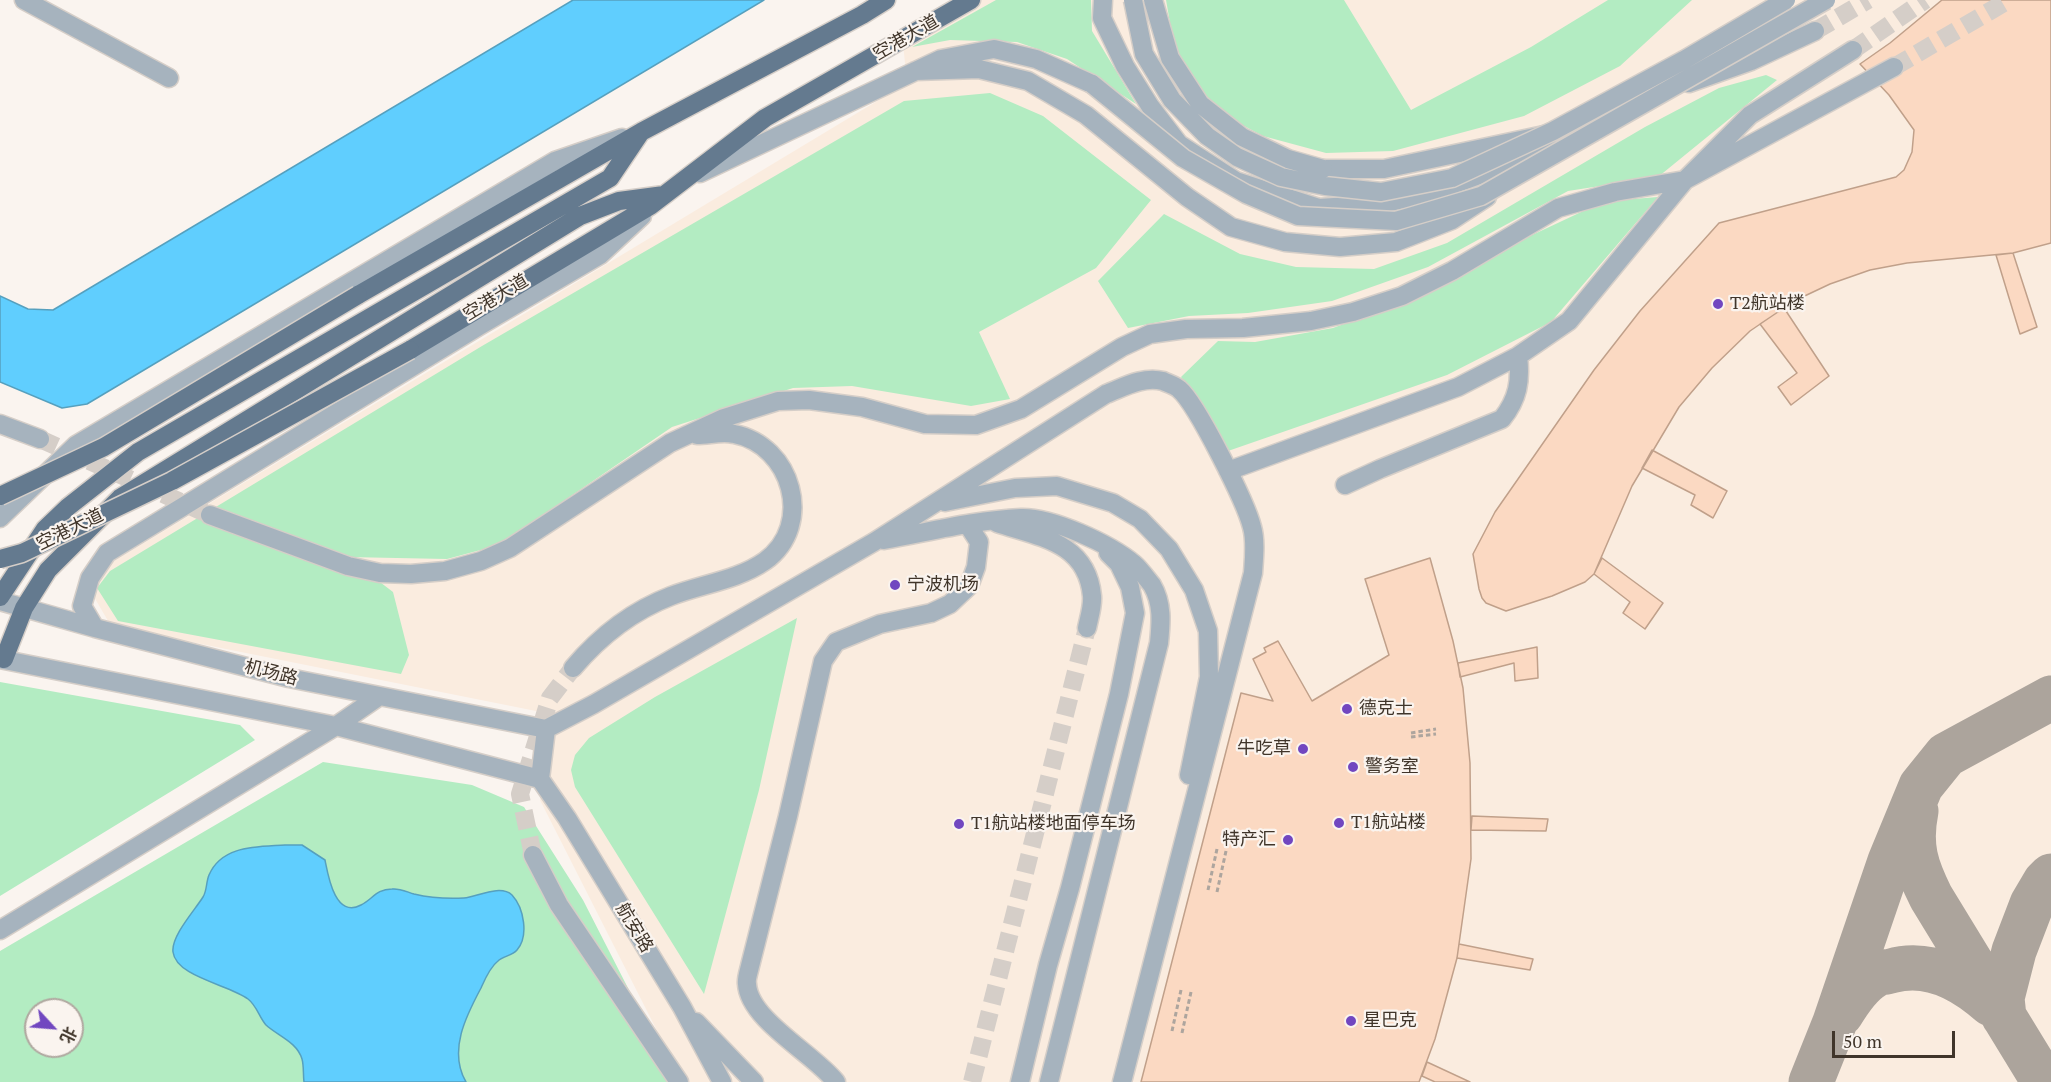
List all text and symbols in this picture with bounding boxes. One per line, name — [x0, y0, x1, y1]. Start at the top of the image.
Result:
street label: 空港大道 — [869, 11, 943, 65]
street label: 空港大道 — [460, 270, 532, 326]
place label: T2航站楼 — [1730, 293, 1805, 315]
marker: T2航站楼 — [1711, 297, 1725, 311]
street label: 空港大道 — [33, 505, 107, 555]
place label: 宁波机场 — [907, 574, 979, 596]
marker: 宁波机场 — [888, 578, 902, 592]
street label: 机场路 — [242, 656, 300, 690]
place label: 德克士 — [1359, 698, 1413, 720]
marker: 德克士 — [1340, 702, 1354, 716]
place label: 牛吃草 — [1237, 738, 1291, 760]
marker: 牛吃草 — [1296, 742, 1310, 756]
place label: 警务室 — [1365, 756, 1419, 778]
marker: 警务室 — [1346, 760, 1360, 774]
place label: T1航站楼 — [1351, 812, 1426, 834]
place label: T1航站楼地面停车场 — [971, 813, 1136, 835]
marker: T1航站楼 — [1332, 816, 1346, 830]
marker: T1航站楼地面停车场 — [952, 817, 966, 831]
place label: 特产汇 — [1222, 829, 1276, 851]
marker: 特产汇 — [1281, 833, 1295, 847]
street label: 航安路 — [611, 899, 657, 957]
north arrow — [24, 998, 84, 1058]
place label: 星巴克 — [1363, 1010, 1417, 1032]
marker: 星巴克 — [1344, 1014, 1358, 1028]
scale bar — [1835, 1019, 1958, 1057]
text: 北 — [55, 1023, 82, 1047]
text: 50 m — [1843, 1029, 1882, 1053]

